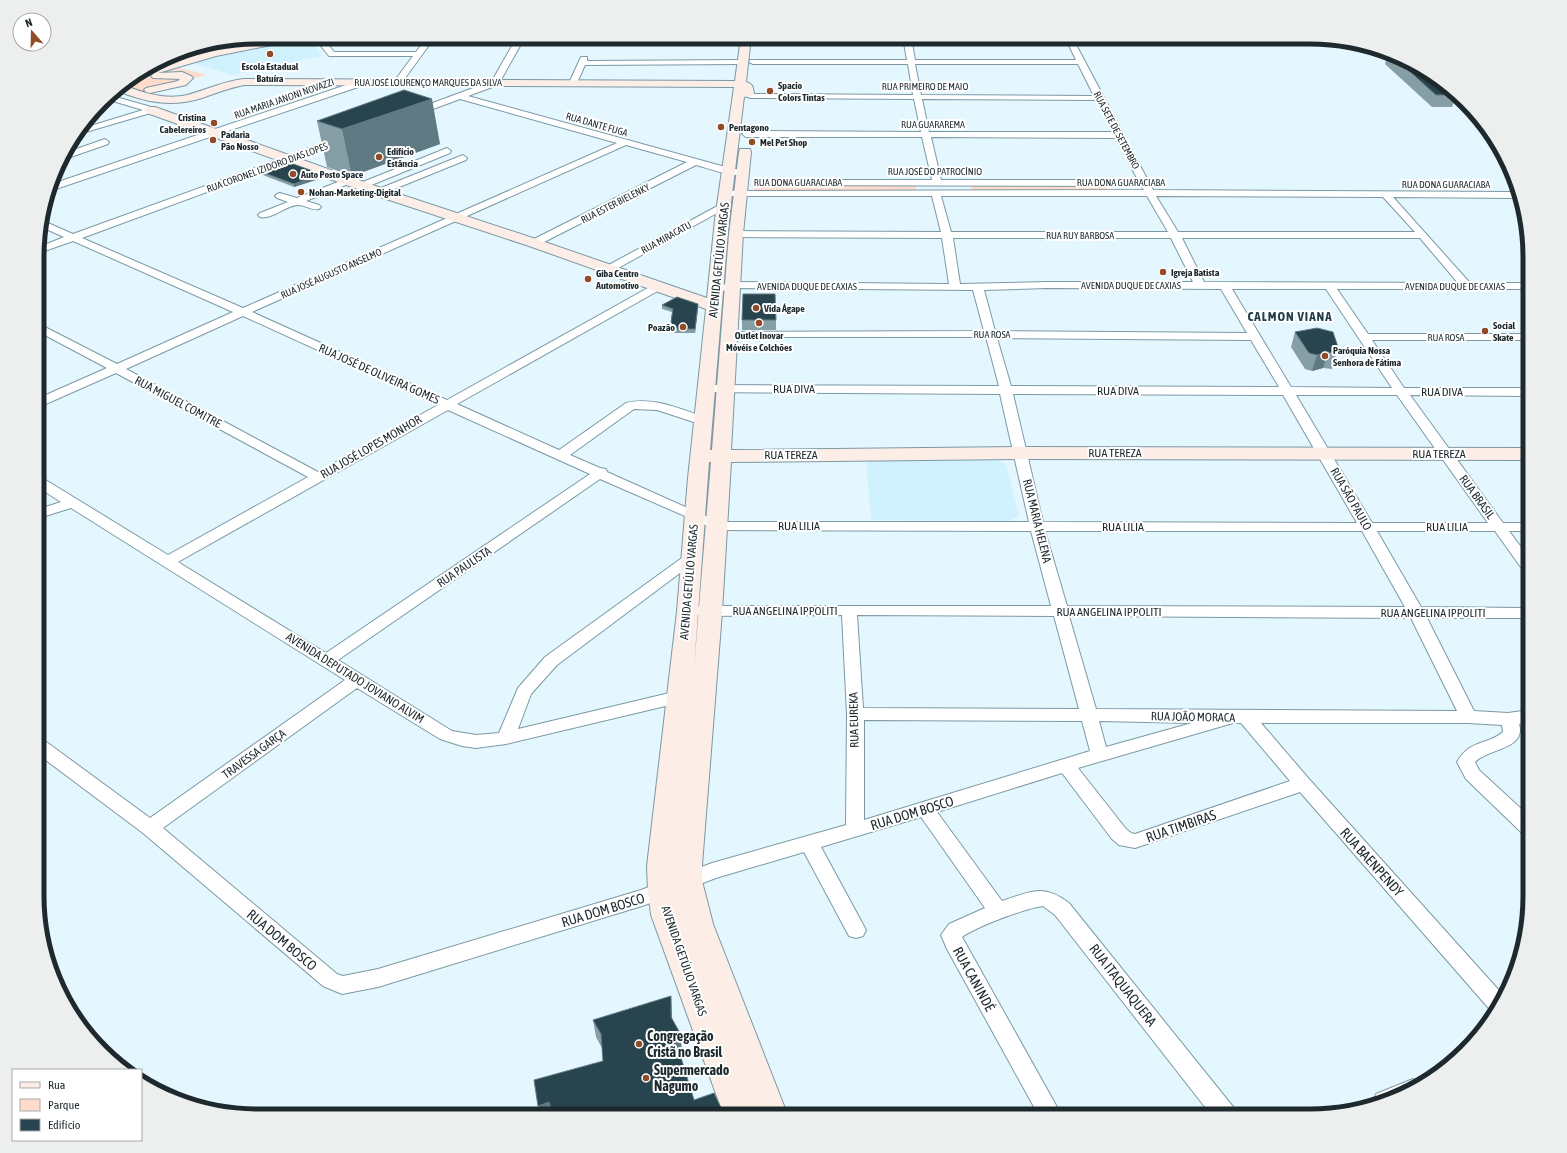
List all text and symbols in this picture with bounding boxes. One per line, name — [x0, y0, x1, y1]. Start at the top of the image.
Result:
north arrow — [12, 12, 52, 52]
text: N — [23, 16, 34, 29]
marker: Escola Estadual Batuíra — [265, 49, 275, 59]
place label: Escola Estadual Batuíra — [241, 61, 299, 84]
street label: RUA MARIA JANONI NOVAZZI — [233, 76, 336, 121]
street label: RUA JOSÉ LOURENÇO MARQUES DA SILVA — [354, 77, 502, 88]
place label: Spacio Colors Tintas — [778, 80, 825, 103]
street label: RUA PRIMEIRO DE MAIO — [882, 81, 968, 92]
marker: Spacio Colors Tintas — [765, 86, 775, 96]
street label: RUA SETE DE SETEMBRO — [1091, 90, 1142, 171]
street label: RUA DANTE FUGA — [565, 110, 629, 139]
place label: Cristina Cabelereiros — [160, 112, 206, 135]
marker: Cristina Cabelereiros — [209, 118, 219, 128]
street label: RUA GUARAREMA — [901, 119, 965, 130]
marker: Pentagono — [716, 122, 726, 132]
place label: Pentagono — [729, 122, 769, 133]
place label: Padaria Pão Nosso — [221, 129, 259, 152]
marker: Padaria Pão Nosso — [208, 135, 218, 145]
marker: Mel Pet Shop — [747, 137, 757, 147]
place label: Mel Pet Shop — [760, 137, 808, 148]
street label: RUA CORONEL IZIDORO DIAS LOPES — [205, 140, 329, 195]
place label: Edifício Estância — [387, 146, 418, 169]
marker: Edifício Estância — [374, 152, 384, 162]
street label: RUA JOSÉ DO PATROCÍNIO — [888, 166, 982, 177]
marker: Auto Posto Space — [288, 169, 298, 179]
place label: Auto Posto Space — [300, 169, 364, 180]
street label: RUA DONA GUARACIABA — [754, 177, 842, 188]
street label: RUA DONA GUARACIABA — [1077, 177, 1165, 188]
street label: RUA DONA GUARACIABA — [1402, 179, 1490, 190]
street label: RUA ESTER BIELENKY — [579, 181, 652, 226]
marker: Nohan-Marketing-Digital — [296, 187, 306, 197]
place label: Nohan-Marketing-Digital — [309, 187, 401, 198]
street label: AVENIDA GETÚLIO VARGAS — [706, 202, 732, 318]
street label: RUA MIRACATU — [639, 219, 693, 256]
street label: RUA RUY BARBOSA — [1046, 230, 1114, 241]
street label: RUA JOSÉ AUGUSTO ANSELMO — [279, 246, 384, 301]
marker: Igreja Batista — [1158, 267, 1168, 277]
place label: Igreja Batista — [1171, 267, 1220, 278]
place label: Giba Centro Automotivo — [595, 268, 639, 291]
marker: Giba Centro Automotivo — [583, 274, 593, 284]
street label: AVENIDA DUQUE DE CAXIAS — [1081, 280, 1181, 291]
street label: AVENIDA DUQUE DE CAXIAS — [757, 281, 857, 292]
street label: AVENIDA DUQUE DE CAXIAS — [1405, 281, 1505, 292]
marker: Vida Ágape — [751, 303, 761, 313]
place label: Vida Ágape — [763, 303, 805, 314]
district label: CALMON VIANA — [1247, 309, 1333, 324]
marker: Outlet Inovar Móvéis e Colchões — [754, 318, 764, 328]
place label: Social Skate — [1493, 320, 1516, 343]
place label: Poazão — [648, 322, 675, 333]
marker: Poazão — [678, 322, 688, 332]
marker: Social Skate — [1480, 326, 1490, 336]
street label: RUA ROSA — [973, 329, 1011, 340]
place label: Outlet Inovar Móvéis e Colchões — [726, 330, 792, 353]
street label: RUA ROSA — [1427, 332, 1465, 343]
street label: RUA JOSÉ DE OLIVEIRA GOMES — [317, 341, 441, 407]
place label: Paróquia Nossa Senhora de Fátima — [1333, 345, 1401, 368]
marker: Paróquia Nossa Senhora de Fátima — [1320, 351, 1330, 361]
street label: RUA MIGUEL COMITRE — [132, 373, 224, 431]
street label: RUA DIVA — [773, 382, 815, 396]
street label: RUA DIVA — [1097, 384, 1139, 398]
street label: RUA DIVA — [1421, 385, 1463, 399]
street label: RUA JOSÉ LOPES MONHOR — [318, 412, 424, 482]
street label: RUA TEREZA — [1088, 446, 1142, 460]
street label: RUA TEREZA — [1412, 447, 1466, 461]
street label: RUA TEREZA — [764, 448, 818, 462]
street label: RUA SÃO PAULO — [1327, 465, 1375, 533]
street label: RUA BRASIL — [1456, 472, 1498, 522]
street label: RUA MARIA HELENA — [1020, 478, 1054, 564]
street label: RUA LILIA — [778, 519, 820, 533]
street label: RUA LILIA — [1102, 520, 1144, 534]
street label: RUA LILIA — [1426, 520, 1468, 534]
street label: AVENIDA GETÚLIO VARGAS — [677, 524, 701, 640]
street label: RUA PAULISTA — [434, 544, 494, 590]
street label: RUA ANGELINA IPPOLITI — [732, 604, 838, 618]
street label: RUA ANGELINA IPPOLITI — [1056, 605, 1162, 619]
street label: RUA ANGELINA IPPOLITI — [1380, 606, 1486, 620]
street label: AVENIDA DEPUTADO JOVIANO ALVIM — [283, 630, 427, 726]
street label: RUA EUREKA — [847, 692, 861, 748]
street label: RUA JOÃO MORACA — [1151, 709, 1235, 725]
street label: TRAVESSA GARÇA — [220, 726, 289, 782]
street label: RUA DOM BOSCO — [868, 793, 956, 833]
street label: RUA TIMBIRAS — [1144, 807, 1218, 845]
street label: RUA BAENPENDY — [1337, 825, 1407, 900]
street label: RUA DOM BOSCO — [559, 890, 647, 930]
street label: AVENIDA GETÚLIO VARGAS — [659, 904, 709, 1018]
street label: RUA DOM BOSCO — [244, 906, 320, 974]
street label: RUA ITAQUAQUERA — [1086, 941, 1160, 1029]
street label: RUA CANINDÉ — [950, 944, 998, 1014]
place label: Congregação Cristã no Brasil — [647, 1028, 722, 1060]
marker: Congregação Cristã no Brasil — [634, 1039, 644, 1049]
place label: Supermercado Nagumo — [654, 1062, 730, 1094]
legend — [12, 1069, 142, 1141]
marker: Supermercado Nagumo — [641, 1073, 651, 1083]
text: Rua — [48, 1078, 65, 1092]
text: Parque — [48, 1098, 80, 1112]
text: Edifício — [48, 1118, 81, 1132]

